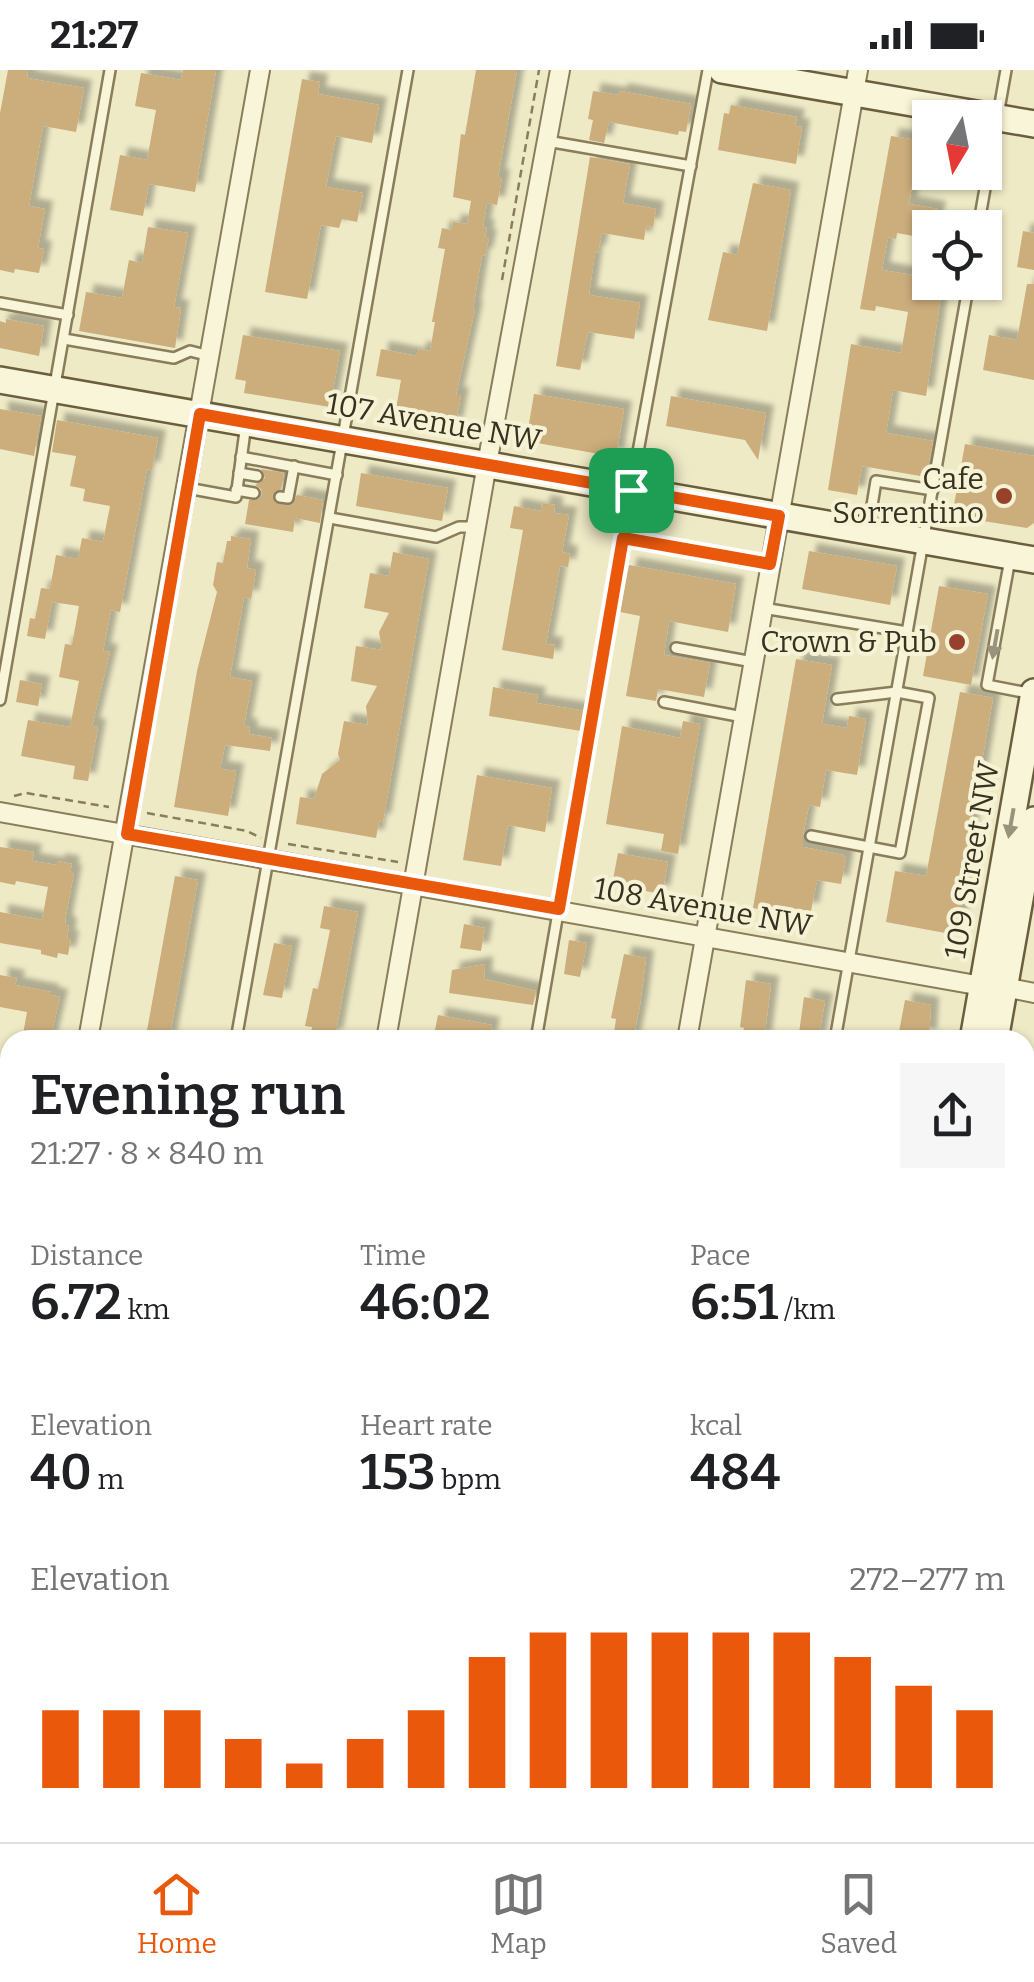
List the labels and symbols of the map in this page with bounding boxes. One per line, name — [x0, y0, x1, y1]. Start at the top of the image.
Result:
north arrow — [912, 100, 1002, 190]
street label: 107 Avenue NW — [324, 385, 545, 459]
pin — [589, 448, 674, 533]
place label: Cafe Sorrentino — [832, 461, 984, 531]
marker: Cafe Sorrentino — [993, 485, 1015, 507]
place label: Crown & Pub — [760, 624, 937, 660]
one-way arrow — [987, 629, 1002, 660]
marker: Crown & Pub — [946, 631, 968, 653]
street label: 109 Street NW — [937, 758, 1007, 961]
one-way arrow — [1003, 807, 1018, 839]
street label: 108 Avenue NW — [591, 870, 815, 944]

